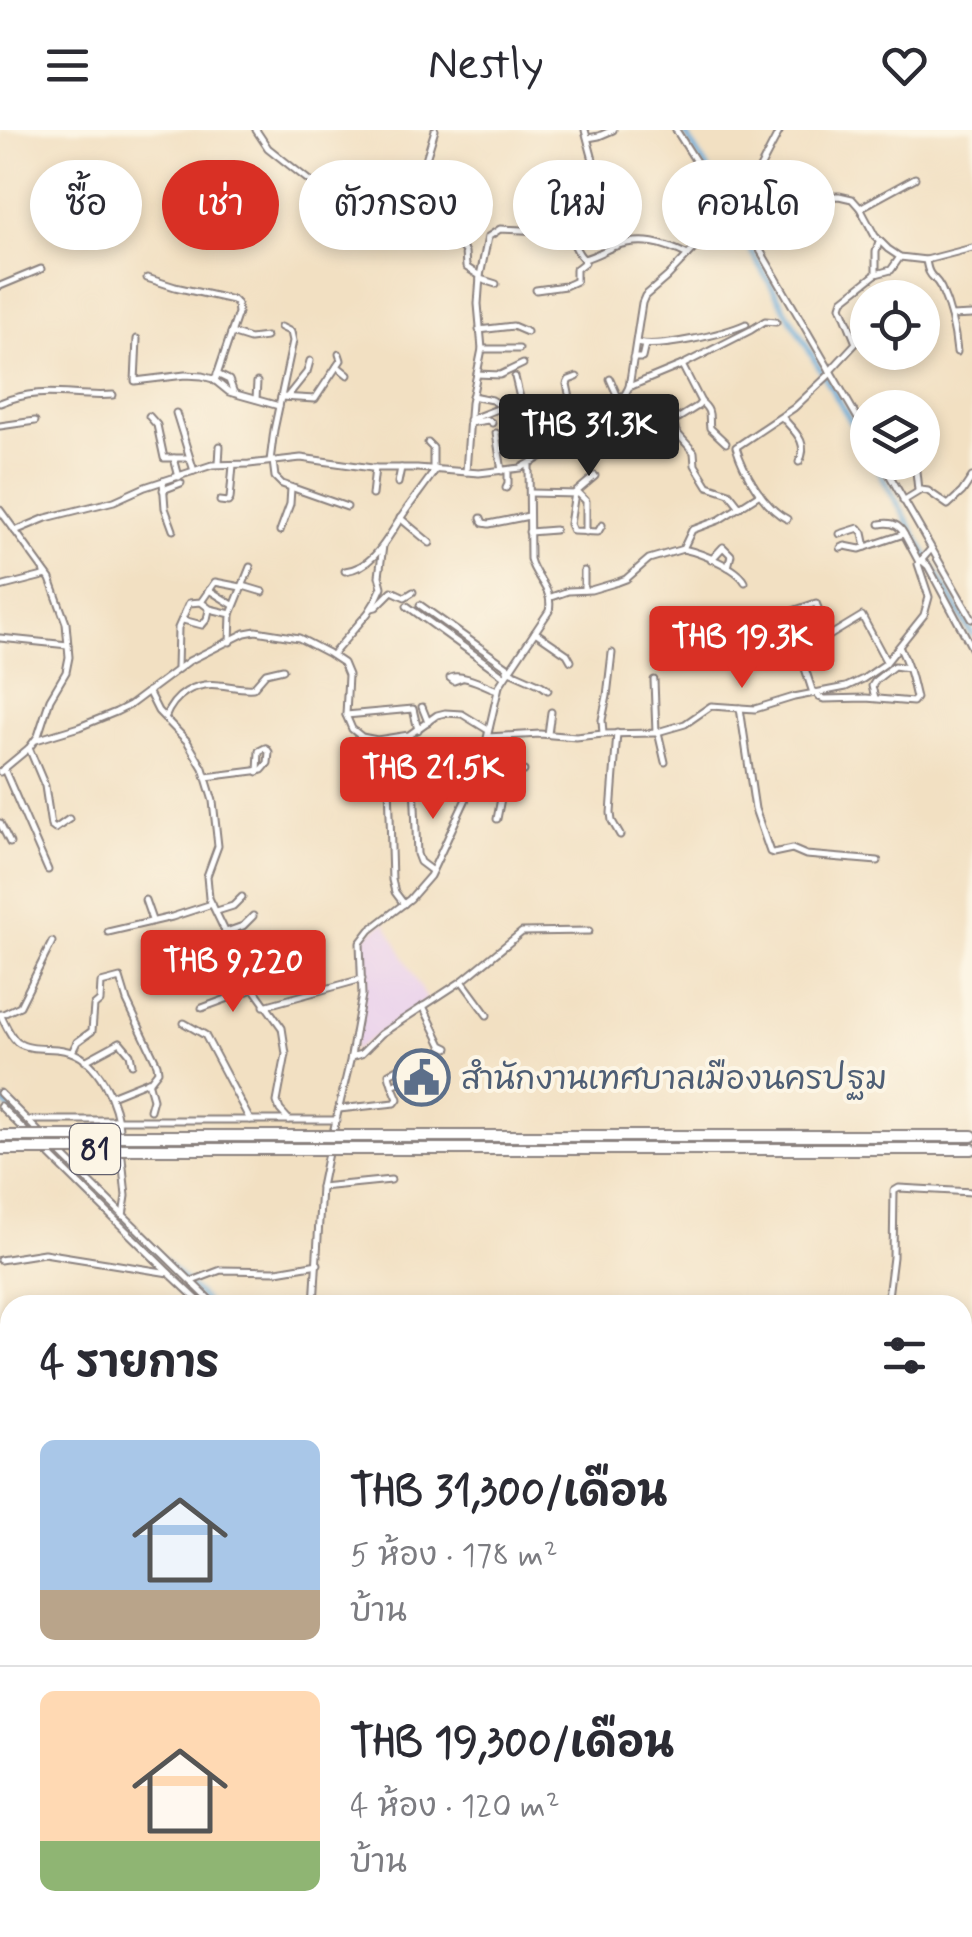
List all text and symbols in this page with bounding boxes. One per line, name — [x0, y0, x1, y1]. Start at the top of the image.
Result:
text: Nestly — [428, 36, 544, 95]
icon: menu — [40, 38, 95, 93]
icon: heart — [877, 38, 932, 93]
chip: ซื้อ — [30, 160, 142, 250]
chip: เช่า — [162, 160, 279, 250]
chip: ตัวกรอง — [299, 160, 493, 250]
chip: ใหม่ — [513, 160, 642, 250]
chip: คอนโด — [662, 160, 835, 250]
map controls — [850, 280, 940, 480]
button: locate — [850, 280, 940, 370]
button: layers — [850, 390, 940, 480]
pin: THB 31.3K — [475, 394, 703, 479]
text: THB 31.3K — [521, 405, 657, 447]
pin: THB 19.3K — [628, 606, 856, 691]
text: THB 19.3K — [671, 617, 813, 659]
pin: THB 21.5K — [319, 737, 547, 822]
text: THB 21.5K — [362, 748, 504, 790]
pin: THB 9,220 — [119, 930, 347, 1015]
text: THB 9,220 — [163, 941, 303, 983]
public building icon: สำนักงานเทศบาลเมืองนครปฐม — [392, 1048, 452, 1108]
place label: สำนักงานเทศบาลเมืองนครปฐม — [461, 1059, 887, 1101]
road number: 81 — [70, 1124, 120, 1174]
icon: filters — [877, 1328, 932, 1383]
text: 4 รายการ — [40, 1337, 219, 1392]
text: THB 31,300/เดือน — [350, 1466, 668, 1521]
icon: home — [120, 1480, 240, 1600]
text: 5 ห้อง · 178 m² — [350, 1535, 558, 1577]
text: บ้าน — [350, 1591, 407, 1633]
text: THB 19,300/เดือน — [350, 1717, 674, 1772]
icon: home — [120, 1731, 240, 1851]
text: 4 ห้อง · 120 m² — [350, 1786, 560, 1828]
text: บ้าน — [350, 1842, 407, 1884]

